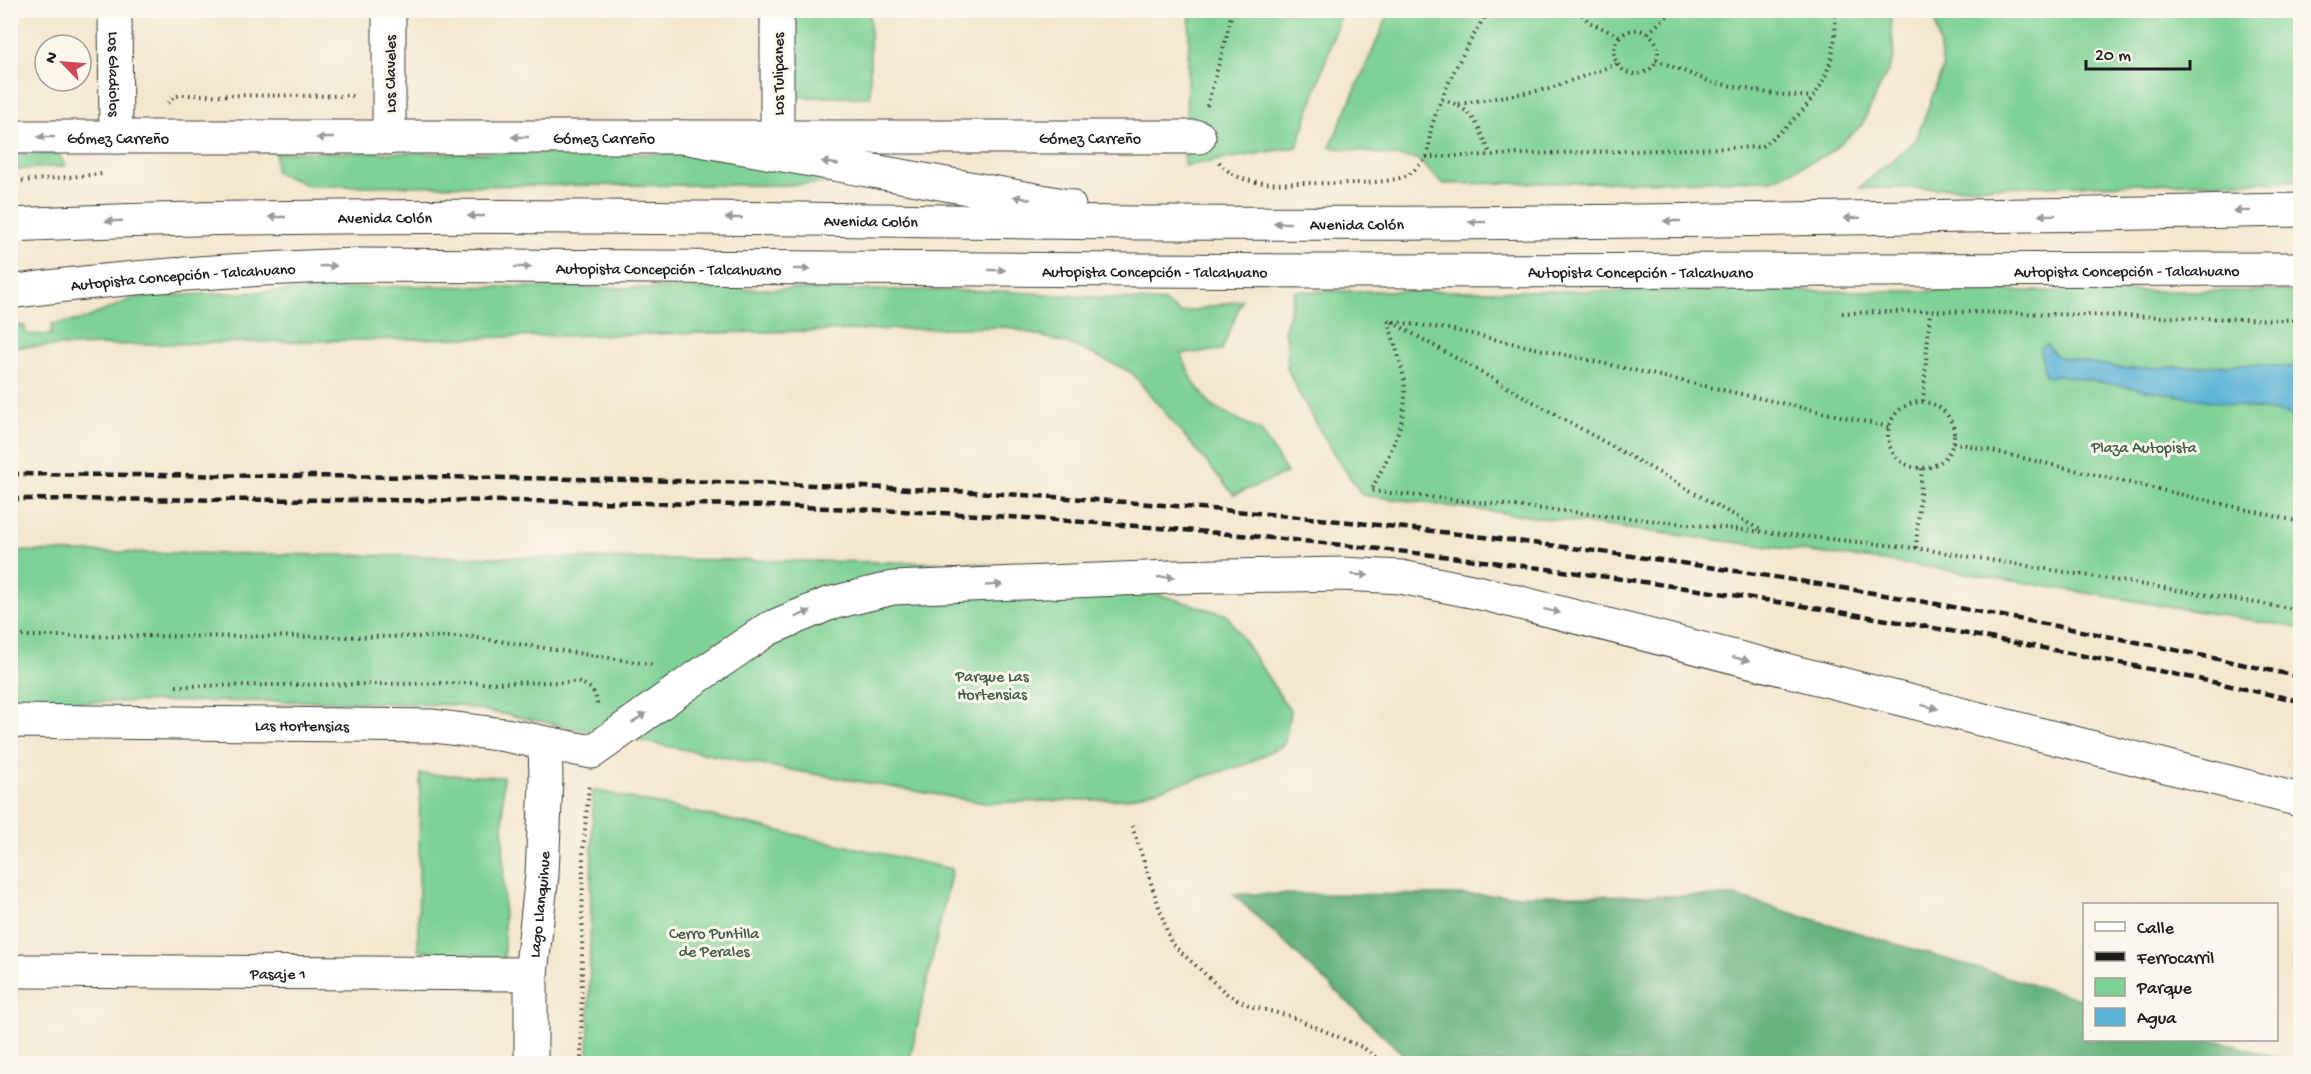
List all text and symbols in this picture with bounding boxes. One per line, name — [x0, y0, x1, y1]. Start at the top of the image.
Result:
street label: Los Gladiolos — [102, 31, 122, 118]
street label: Los Tulipanes — [771, 31, 790, 116]
north arrow — [33, 33, 93, 93]
scale bar — [2086, 33, 2190, 71]
street label: Los Claveles — [383, 34, 402, 113]
text: 20 m — [2095, 46, 2131, 67]
text: N — [42, 49, 64, 67]
street label: Gómez Carreño — [67, 131, 169, 150]
street label: Gómez Carreño — [553, 131, 655, 150]
street label: Gómez Carreño — [1039, 131, 1141, 150]
one-way arrow — [36, 132, 55, 142]
one-way arrow — [315, 133, 334, 143]
one-way arrow — [510, 133, 529, 142]
one-way arrow — [820, 158, 839, 167]
one-way arrow — [1012, 193, 1031, 202]
one-way arrow — [2233, 206, 2252, 216]
street label: Avenida Colón — [338, 210, 432, 230]
one-way arrow — [2038, 210, 2057, 219]
one-way arrow — [467, 211, 486, 221]
one-way arrow — [268, 212, 287, 222]
one-way arrow — [725, 213, 744, 223]
street label: Avenida Colón — [824, 213, 919, 234]
one-way arrow — [1843, 213, 1862, 223]
one-way arrow — [104, 216, 123, 225]
one-way arrow — [1663, 216, 1682, 226]
street label: Avenida Colón — [1310, 217, 1404, 236]
one-way arrow — [1468, 217, 1487, 227]
one-way arrow — [1273, 218, 1292, 228]
street label: Autopista Concepción - Talcahuano — [70, 261, 296, 297]
street label: Autopista Concepción - Talcahuano — [556, 261, 782, 282]
one-way arrow — [319, 262, 338, 271]
one-way arrow — [513, 262, 532, 272]
street label: Autopista Concepción - Talcahuano — [2014, 263, 2240, 283]
one-way arrow — [792, 264, 811, 273]
street label: Autopista Concepción - Talcahuano — [1042, 264, 1268, 284]
one-way arrow — [987, 265, 1006, 275]
street label: Autopista Concepción - Talcahuano — [1528, 265, 1754, 284]
park label: Plaza Autopista — [2090, 440, 2198, 459]
one-way arrow — [1351, 571, 1370, 580]
one-way arrow — [1156, 573, 1175, 582]
one-way arrow — [985, 580, 1004, 589]
one-way arrow — [1542, 607, 1561, 617]
one-way arrow — [795, 609, 813, 619]
one-way arrow — [1731, 654, 1750, 664]
park label: Parque Las Hortensias — [954, 669, 1030, 706]
one-way arrow — [1920, 702, 1939, 712]
one-way arrow — [631, 712, 647, 724]
street label: Las Hortensias — [255, 718, 350, 738]
street label: Lago Llanquihue — [527, 850, 556, 959]
legend — [2083, 903, 2278, 1041]
text: Calle — [2137, 919, 2175, 940]
park label: Cerro Puntilla de Perales — [669, 926, 760, 963]
text: Ferrocarril — [2136, 949, 2214, 970]
street label: Pasaje 1 — [249, 966, 306, 986]
text: Parque — [2136, 979, 2193, 1000]
text: Agua — [2137, 1009, 2177, 1030]

